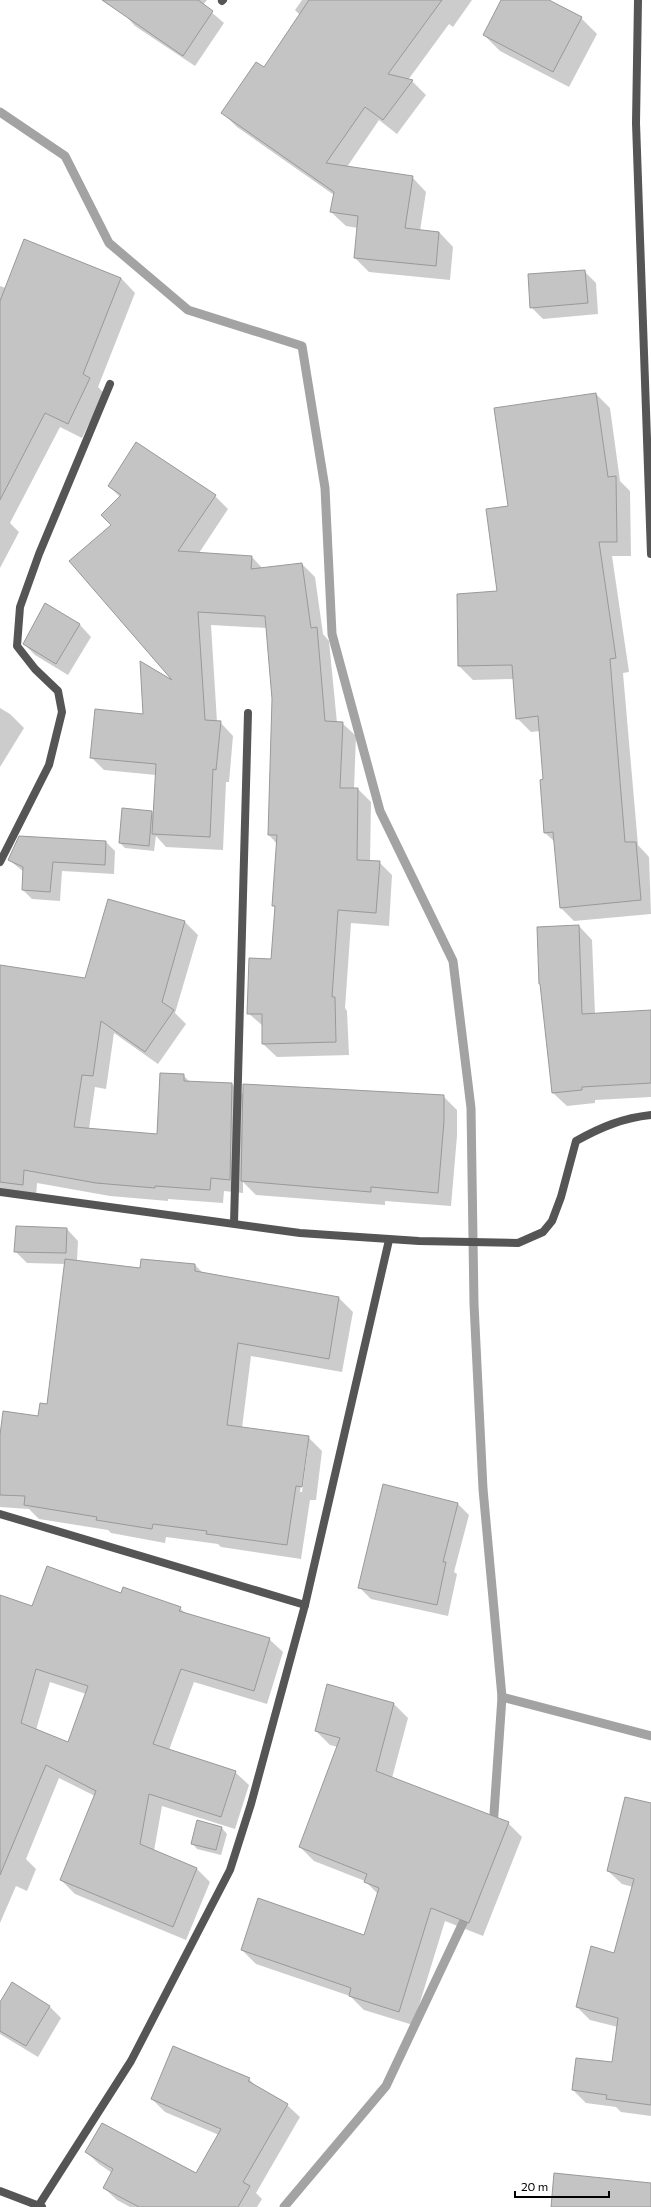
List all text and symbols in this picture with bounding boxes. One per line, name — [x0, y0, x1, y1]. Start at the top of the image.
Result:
scale bar — [515, 2173, 609, 2199]
text: 20 m — [521, 2179, 548, 2193]

